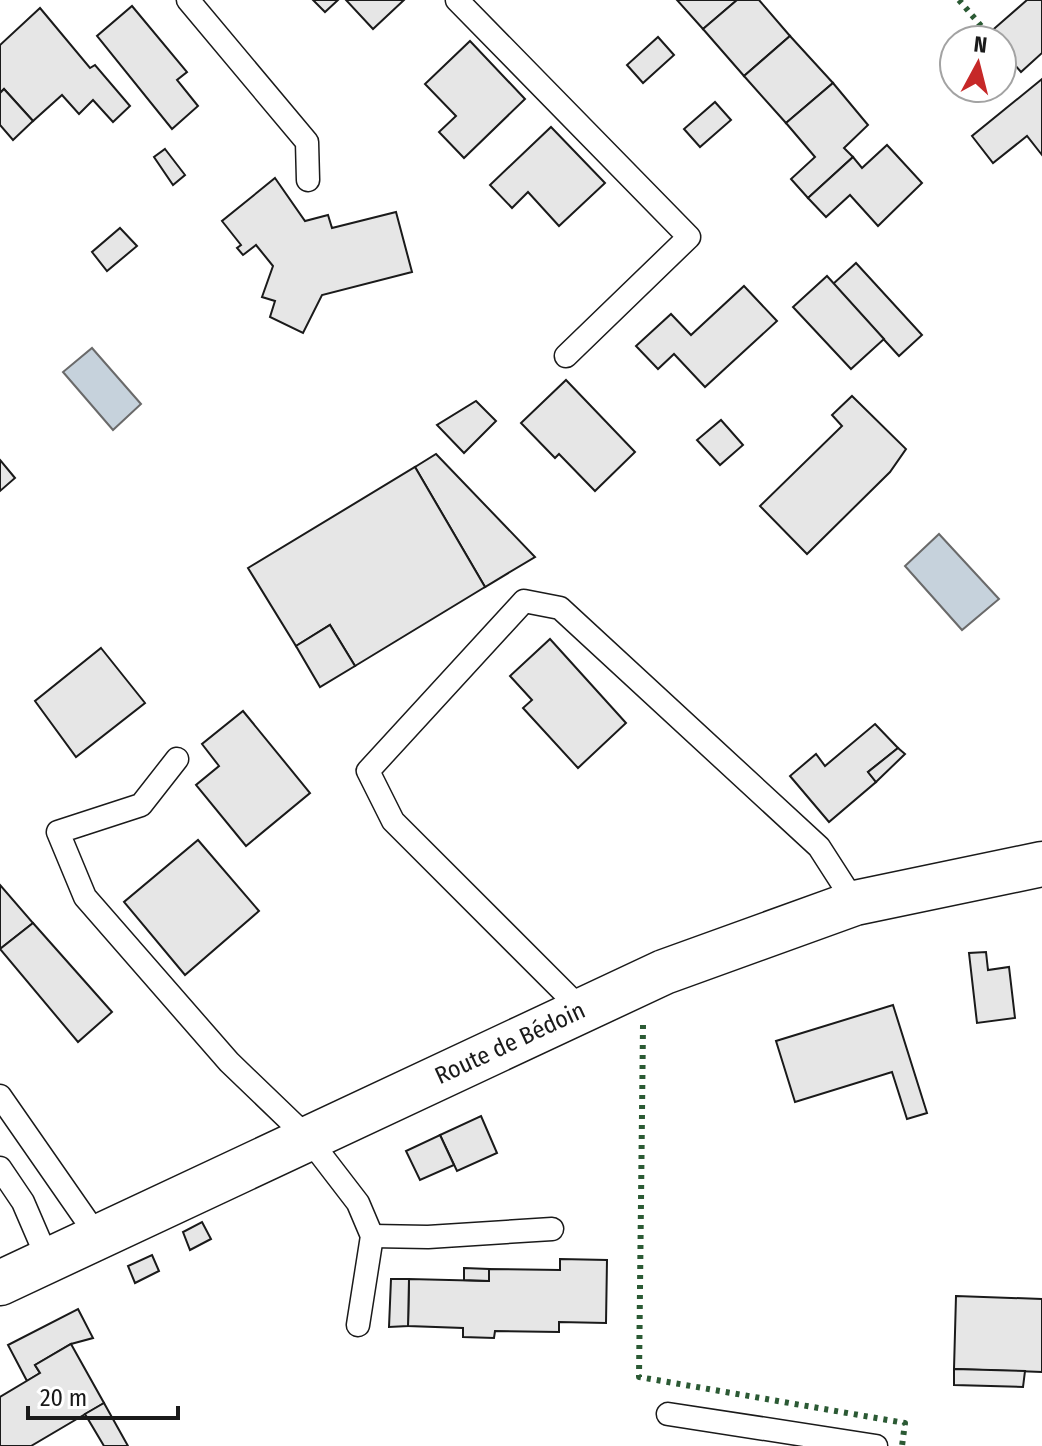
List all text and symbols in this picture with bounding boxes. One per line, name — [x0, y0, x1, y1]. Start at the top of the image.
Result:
north arrow — [938, 24, 1018, 104]
text: N — [972, 30, 989, 59]
street label: Route de Bédoin — [430, 996, 590, 1090]
scale bar — [28, 1370, 178, 1420]
text: 20 m — [40, 1384, 87, 1412]

